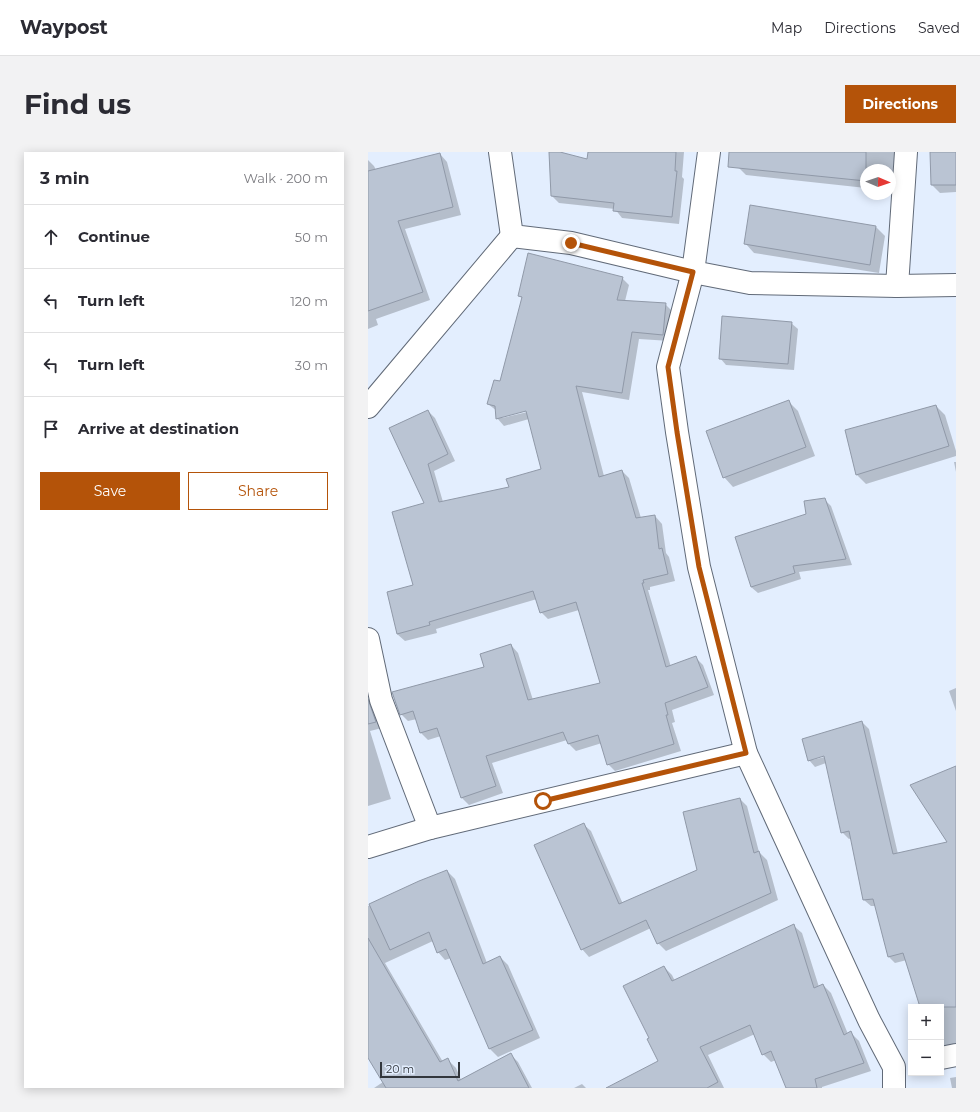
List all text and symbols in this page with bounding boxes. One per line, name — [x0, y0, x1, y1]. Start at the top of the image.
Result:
text: Waypost — [20, 16, 108, 39]
text: Map — [771, 19, 802, 37]
text: Directions — [824, 19, 896, 37]
text: Saved — [918, 19, 960, 37]
button: Directions — [845, 85, 956, 123]
text: Find us — [24, 87, 131, 121]
north arrow — [860, 164, 896, 200]
text: 3 min — [40, 168, 90, 188]
text: Walk · 200 m — [243, 170, 328, 186]
icon: ahead — [40, 226, 62, 248]
text: Continue — [78, 227, 150, 246]
text: 50 m — [295, 229, 328, 245]
route end — [562, 234, 580, 252]
icon: left — [40, 290, 62, 312]
text: Turn left — [78, 291, 145, 310]
text: 120 m — [290, 293, 328, 309]
icon: left — [40, 354, 62, 376]
text: Turn left — [78, 355, 145, 374]
text: 30 m — [295, 357, 328, 373]
icon: arrive — [40, 418, 62, 440]
text: Arrive at destination — [78, 419, 239, 438]
button: Save — [40, 472, 180, 510]
button: Share — [188, 472, 328, 510]
route start — [534, 792, 552, 810]
map controls — [908, 1004, 944, 1076]
button: + — [908, 1004, 944, 1040]
button: − — [908, 1040, 944, 1076]
scale bar — [380, 1060, 460, 1079]
text: 20 m — [386, 1062, 414, 1076]

